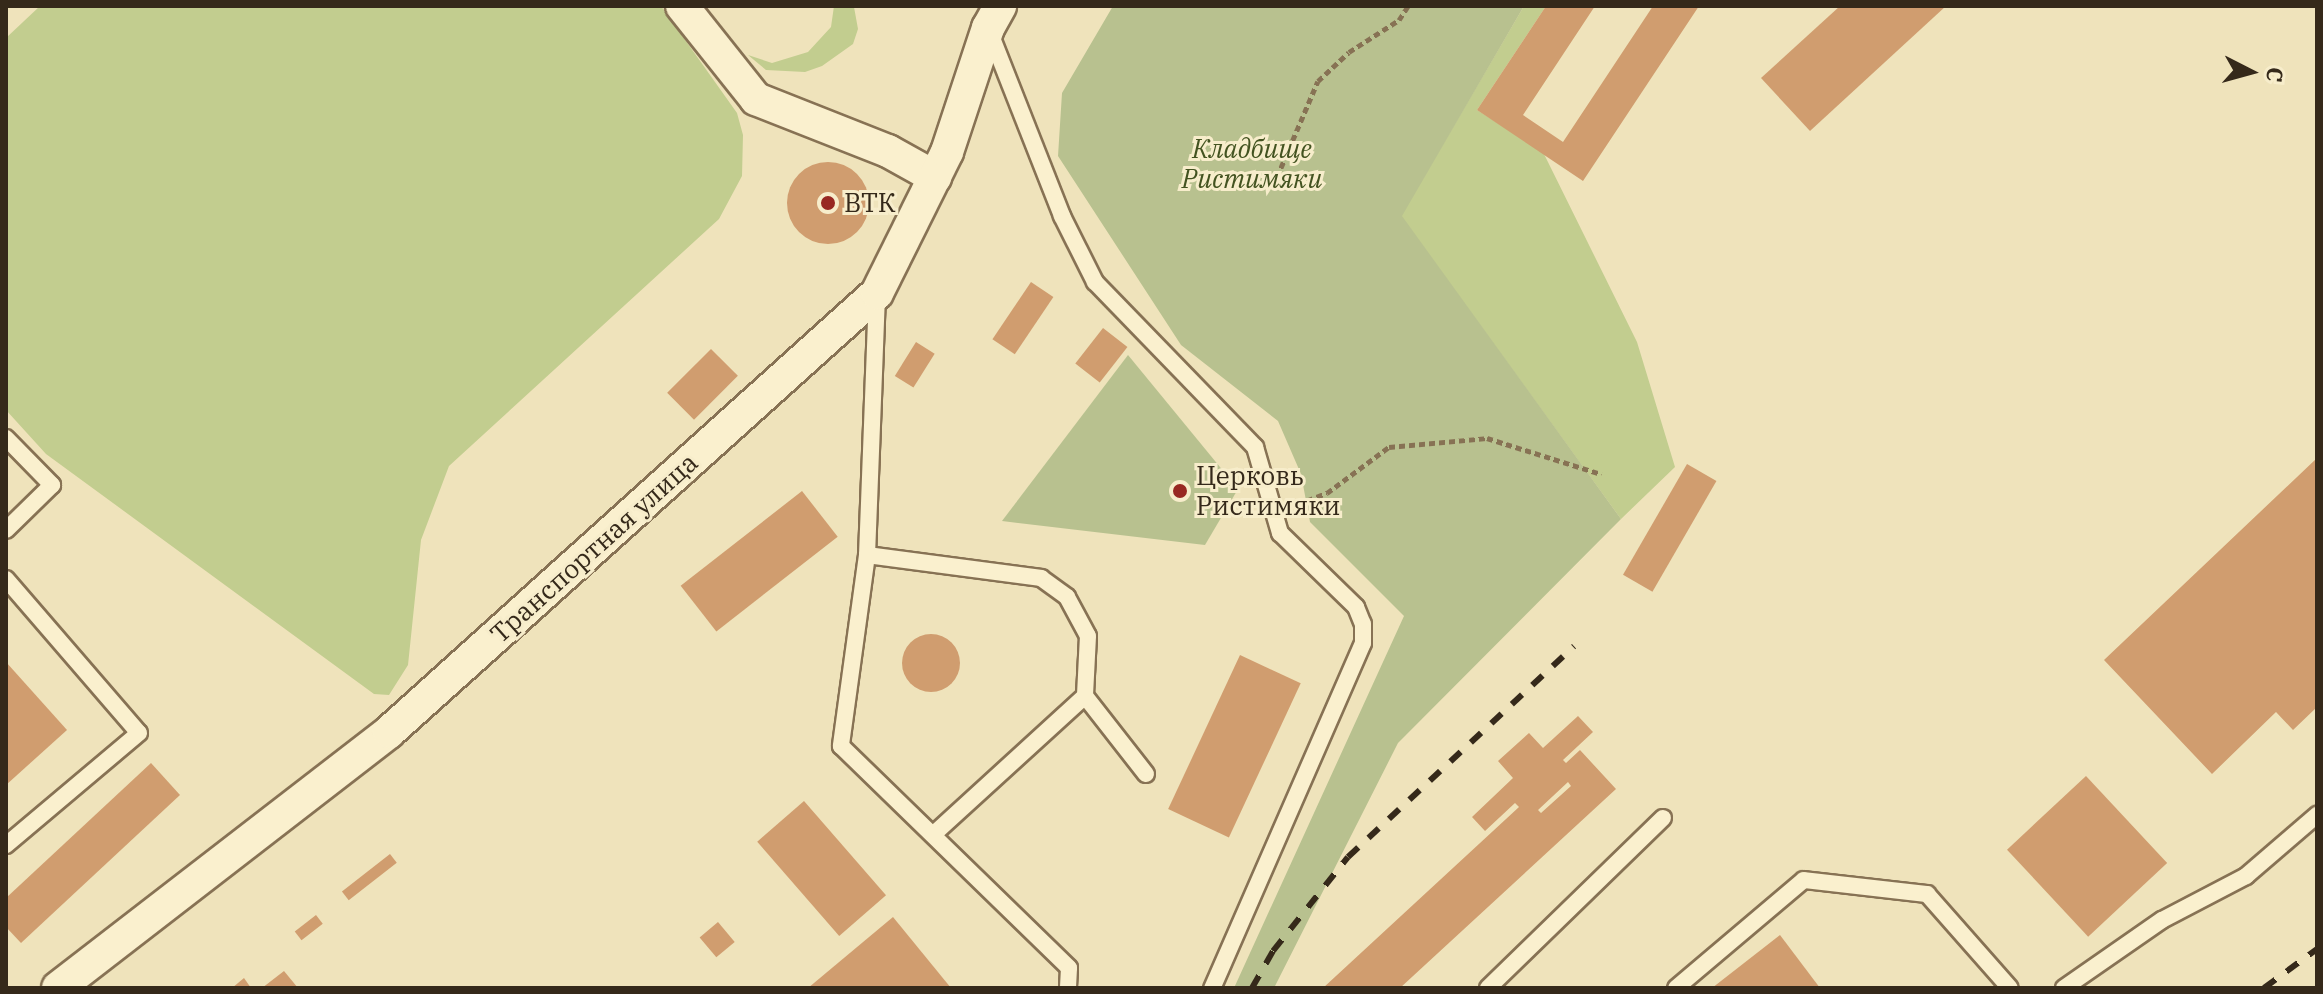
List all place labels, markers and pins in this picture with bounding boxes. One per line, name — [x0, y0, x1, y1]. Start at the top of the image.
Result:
place label: ВТК — [844, 187, 896, 219]
marker: ВТК — [819, 194, 837, 212]
place label: Церковь Ристимяки — [1196, 460, 1340, 522]
marker: Церковь Ристимяки — [1171, 482, 1189, 500]

